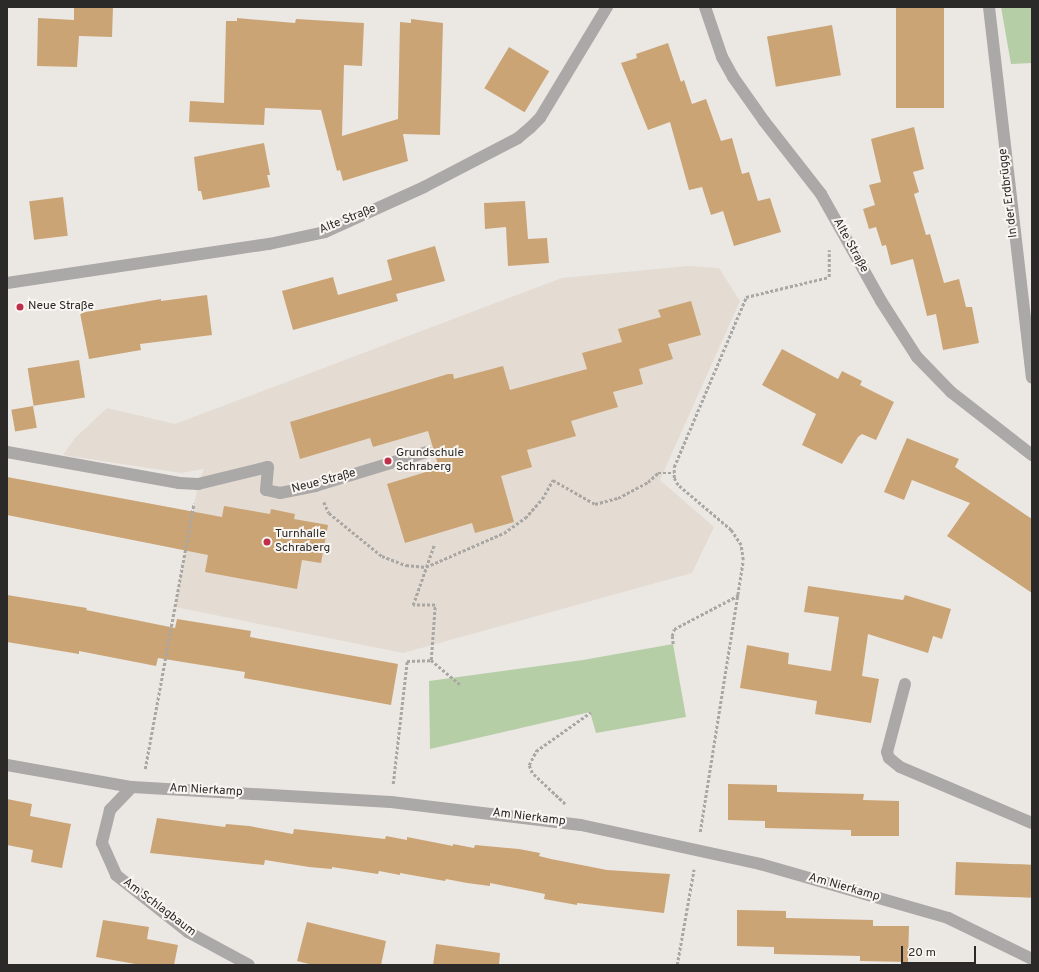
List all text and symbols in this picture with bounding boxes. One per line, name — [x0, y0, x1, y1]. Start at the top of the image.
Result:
street label: In der Erdbrügge — [996, 147, 1022, 239]
street label: Alte Straße — [318, 202, 378, 238]
street label: Alte Straße — [829, 216, 871, 276]
place label: Neue Straße — [28, 300, 94, 314]
marker: Neue Straße — [15, 302, 25, 312]
place label: Grundschule Schraberg — [396, 447, 464, 475]
marker: Grundschule Schraberg — [383, 456, 393, 466]
street label: Neue Straße — [290, 467, 358, 497]
place label: Turnhalle Schraberg — [275, 528, 330, 556]
marker: Turnhalle Schraberg — [262, 537, 272, 547]
street label: Am Nierkamp — [169, 782, 243, 800]
street label: Am Nierkamp — [492, 806, 566, 830]
street label: Am Nierkamp — [807, 871, 881, 905]
street label: Am Schlagbaum — [120, 876, 198, 940]
scale bar — [903, 938, 978, 964]
text: 20 m — [908, 945, 936, 961]

